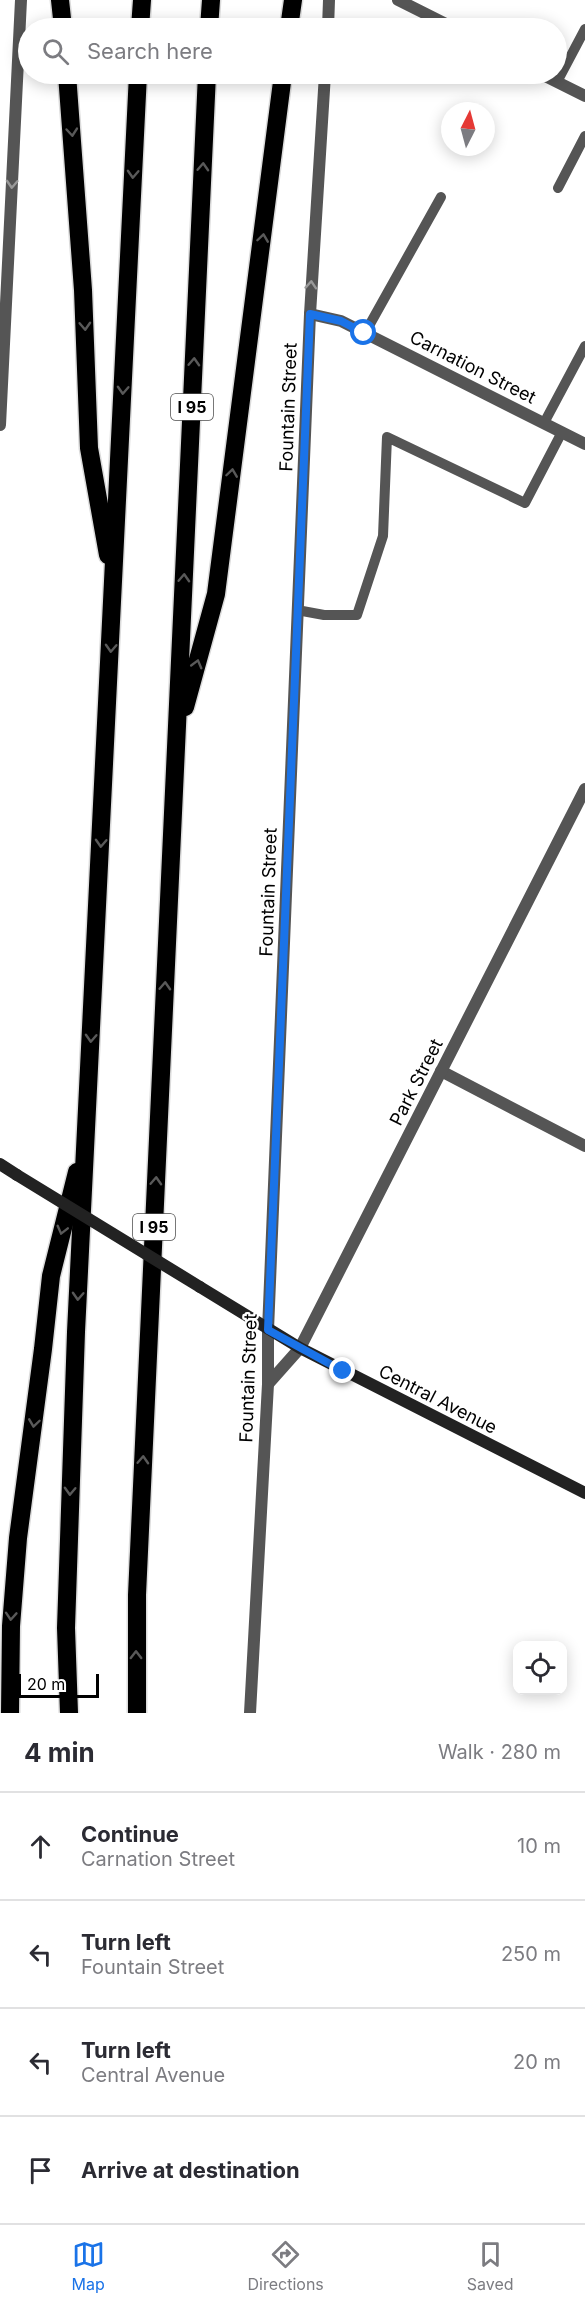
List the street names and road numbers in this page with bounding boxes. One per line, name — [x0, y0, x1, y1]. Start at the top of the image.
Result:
street label: Carnation Street — [406, 326, 540, 408]
street label: Fountain Street — [275, 342, 301, 472]
road number: I 95 — [171, 394, 213, 420]
street label: Fountain Street — [255, 827, 281, 957]
street label: Park Street — [385, 1035, 447, 1129]
road number: I 95 — [133, 1214, 175, 1240]
street label: Fountain Street — [235, 1313, 261, 1443]
street label: Central Avenue — [375, 1360, 501, 1438]

